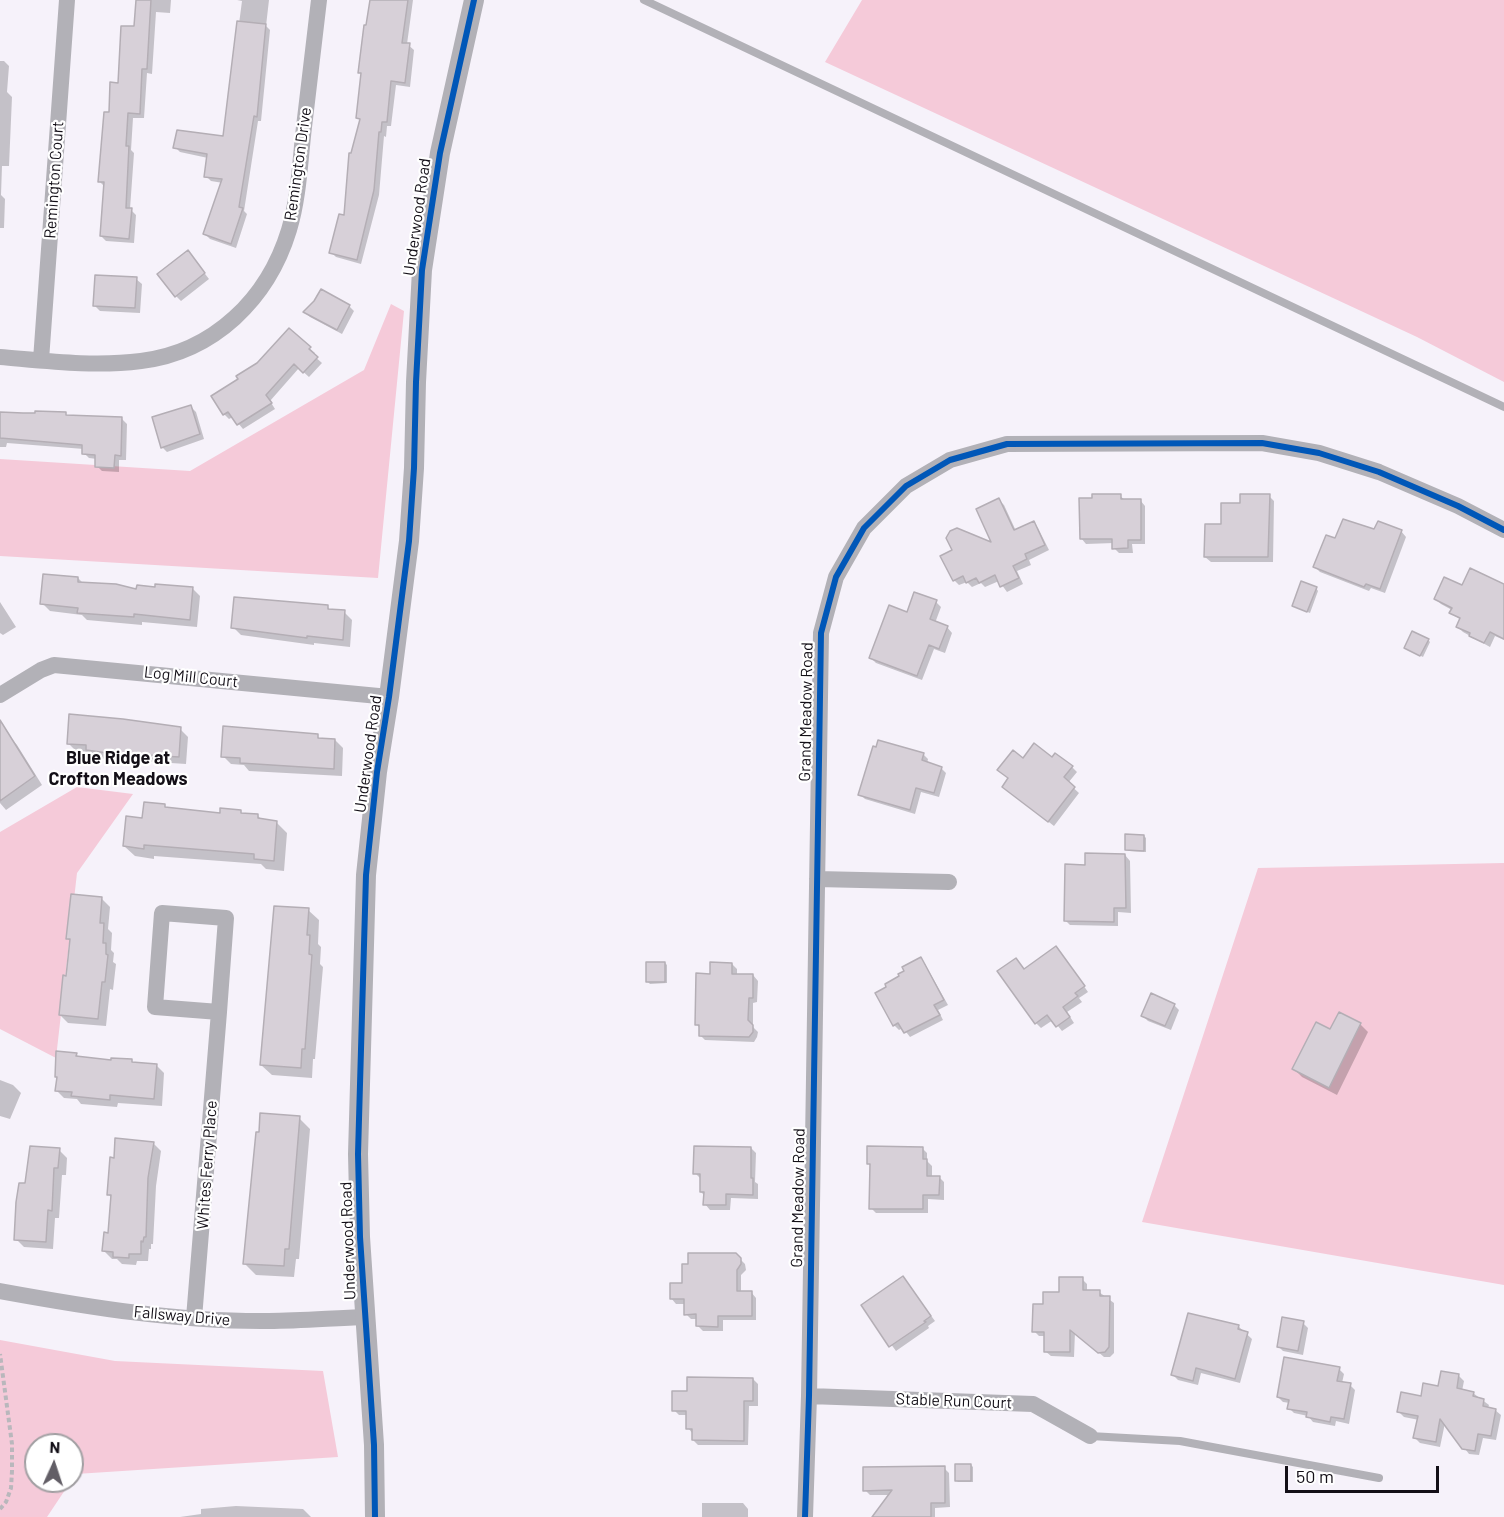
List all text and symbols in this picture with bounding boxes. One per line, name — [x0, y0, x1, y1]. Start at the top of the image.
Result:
street label: Remington Drive — [281, 106, 315, 222]
street label: Remington Court — [40, 121, 68, 239]
street label: Underwood Road — [399, 157, 435, 277]
street label: Grand Meadow Road — [795, 642, 817, 782]
street label: Log Mill Court — [143, 663, 239, 691]
street label: Underwood Road — [350, 694, 386, 814]
district label: Blue Ridge at Crofton Meadows — [49, 747, 187, 789]
street label: Whites Ferry Place — [193, 1100, 221, 1230]
street label: Grand Meadow Road — [787, 1128, 809, 1268]
street label: Underwood Road — [336, 1181, 360, 1301]
street label: Fallsway Drive — [133, 1302, 231, 1330]
street label: Stable Run Court — [895, 1389, 1013, 1413]
north arrow — [24, 1433, 84, 1493]
text: N — [49, 1437, 61, 1456]
scale bar — [1288, 1454, 1442, 1492]
text: 50 m — [1296, 1465, 1334, 1487]

